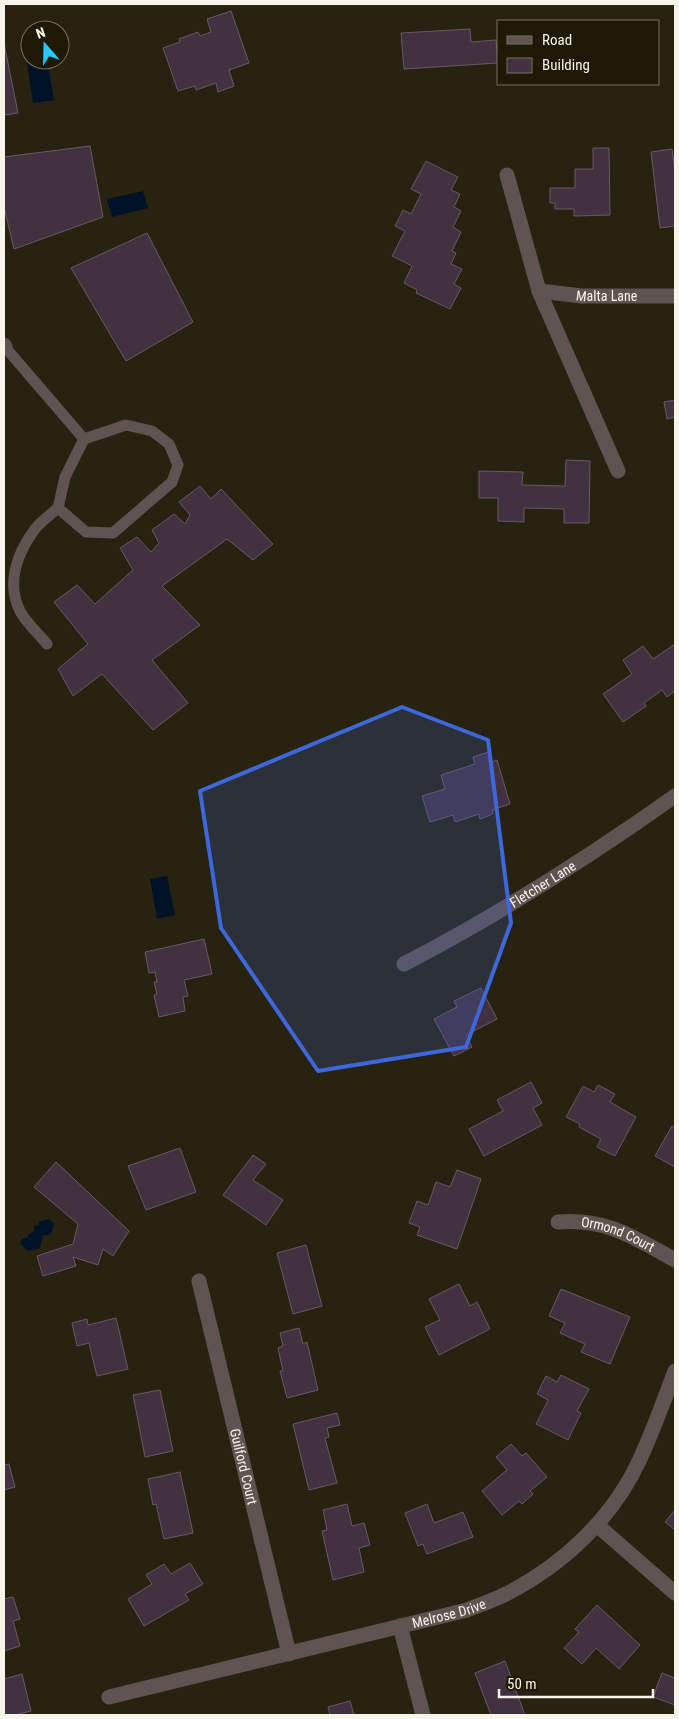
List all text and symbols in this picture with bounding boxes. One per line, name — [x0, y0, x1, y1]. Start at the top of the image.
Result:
north arrow — [20, 20, 70, 70]
legend — [497, 20, 659, 85]
text: N — [34, 24, 47, 42]
text: Road — [542, 31, 572, 49]
text: Building — [542, 56, 590, 74]
street label: Malta Lane — [575, 287, 638, 304]
street label: Fletcher Lane — [507, 857, 579, 911]
street label: Ormond Court — [580, 1214, 657, 1255]
street label: Guilford Court — [227, 1427, 261, 1506]
street label: Melrose Drive — [410, 1595, 488, 1631]
scale bar — [499, 1666, 653, 1698]
text: 50 m — [507, 1675, 537, 1693]

